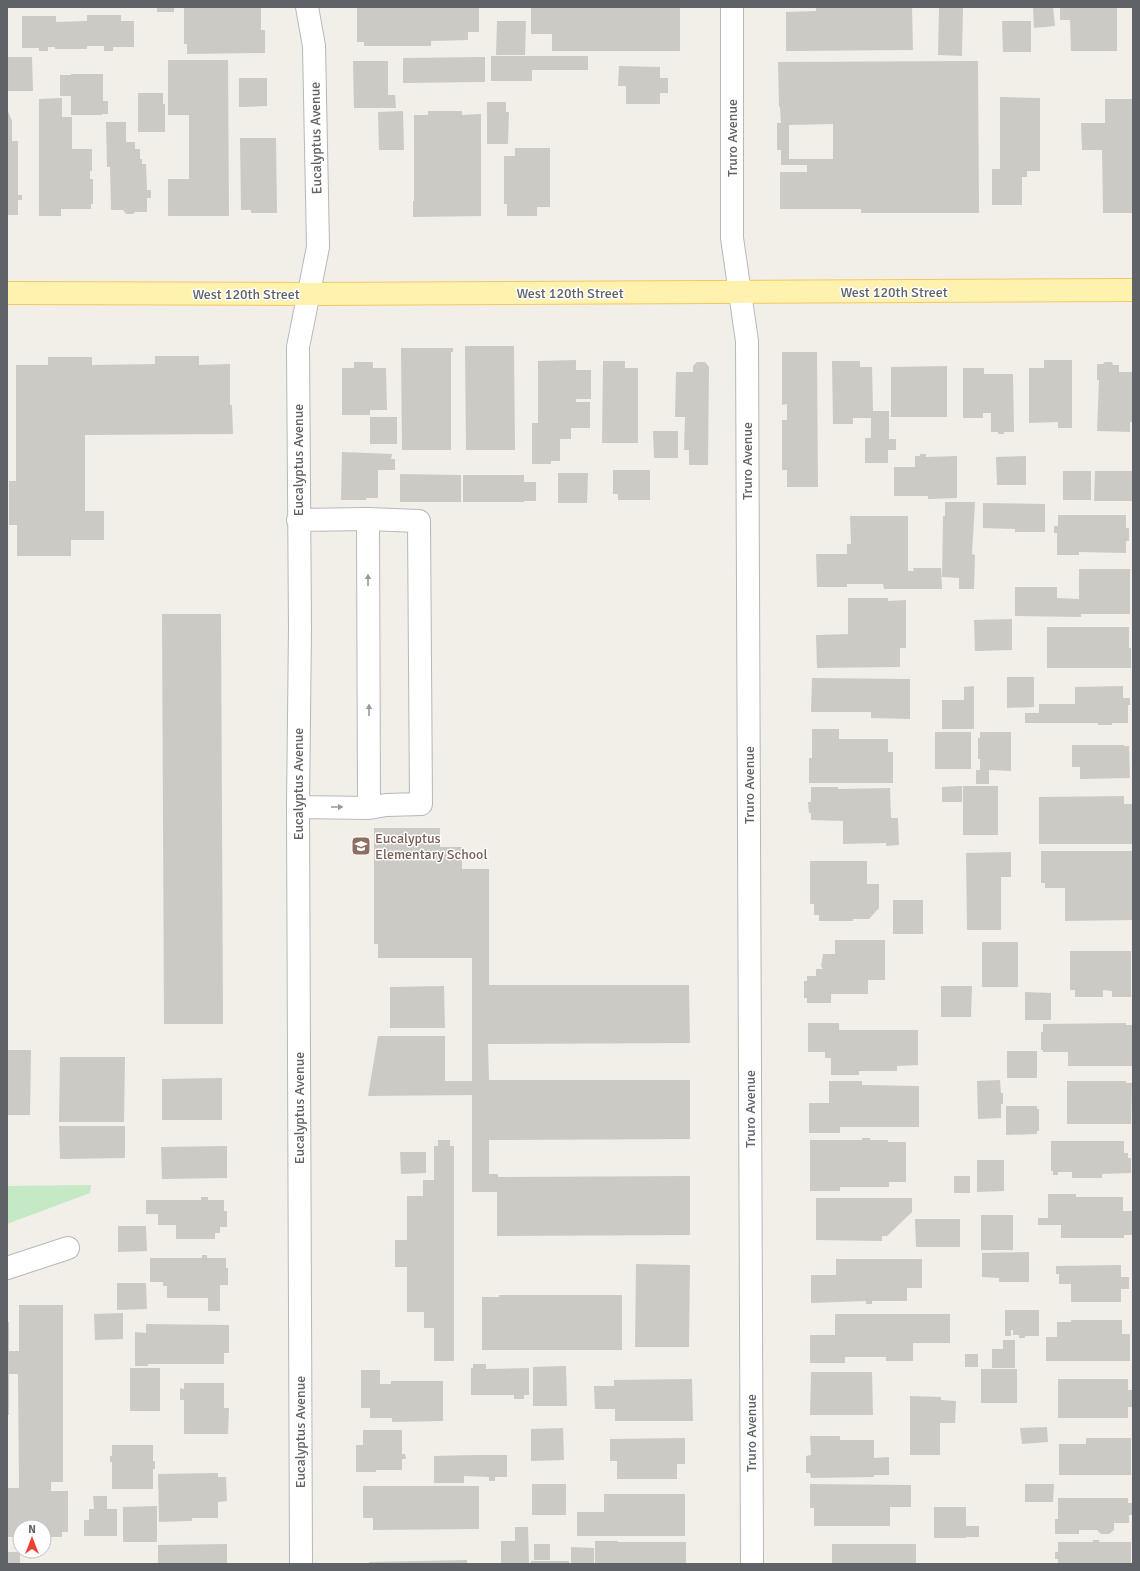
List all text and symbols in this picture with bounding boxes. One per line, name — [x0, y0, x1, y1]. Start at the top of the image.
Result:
street label: Eucalyptus Avenue — [307, 82, 325, 194]
street label: Truro Avenue — [724, 99, 741, 177]
street label: West 120th Street — [840, 284, 948, 301]
street label: West 120th Street — [516, 285, 624, 302]
street label: West 120th Street — [192, 286, 300, 303]
street label: Eucalyptus Avenue — [290, 404, 307, 516]
street label: Truro Avenue — [739, 422, 756, 500]
one-way arrow — [365, 573, 371, 586]
one-way arrow — [366, 703, 372, 716]
street label: Eucalyptus Avenue — [290, 728, 307, 840]
street label: Truro Avenue — [741, 746, 758, 824]
one-way arrow — [331, 804, 344, 810]
place label: Eucalyptus Elementary School — [375, 830, 488, 863]
school or university icon: Eucalyptus Elementary School — [350, 835, 372, 857]
street label: Eucalyptus Avenue — [291, 1052, 308, 1164]
street label: Truro Avenue — [742, 1070, 759, 1148]
street label: Eucalyptus Avenue — [292, 1376, 309, 1488]
street label: Truro Avenue — [743, 1394, 760, 1472]
north arrow — [12, 1519, 52, 1559]
text: N — [28, 1523, 36, 1536]

